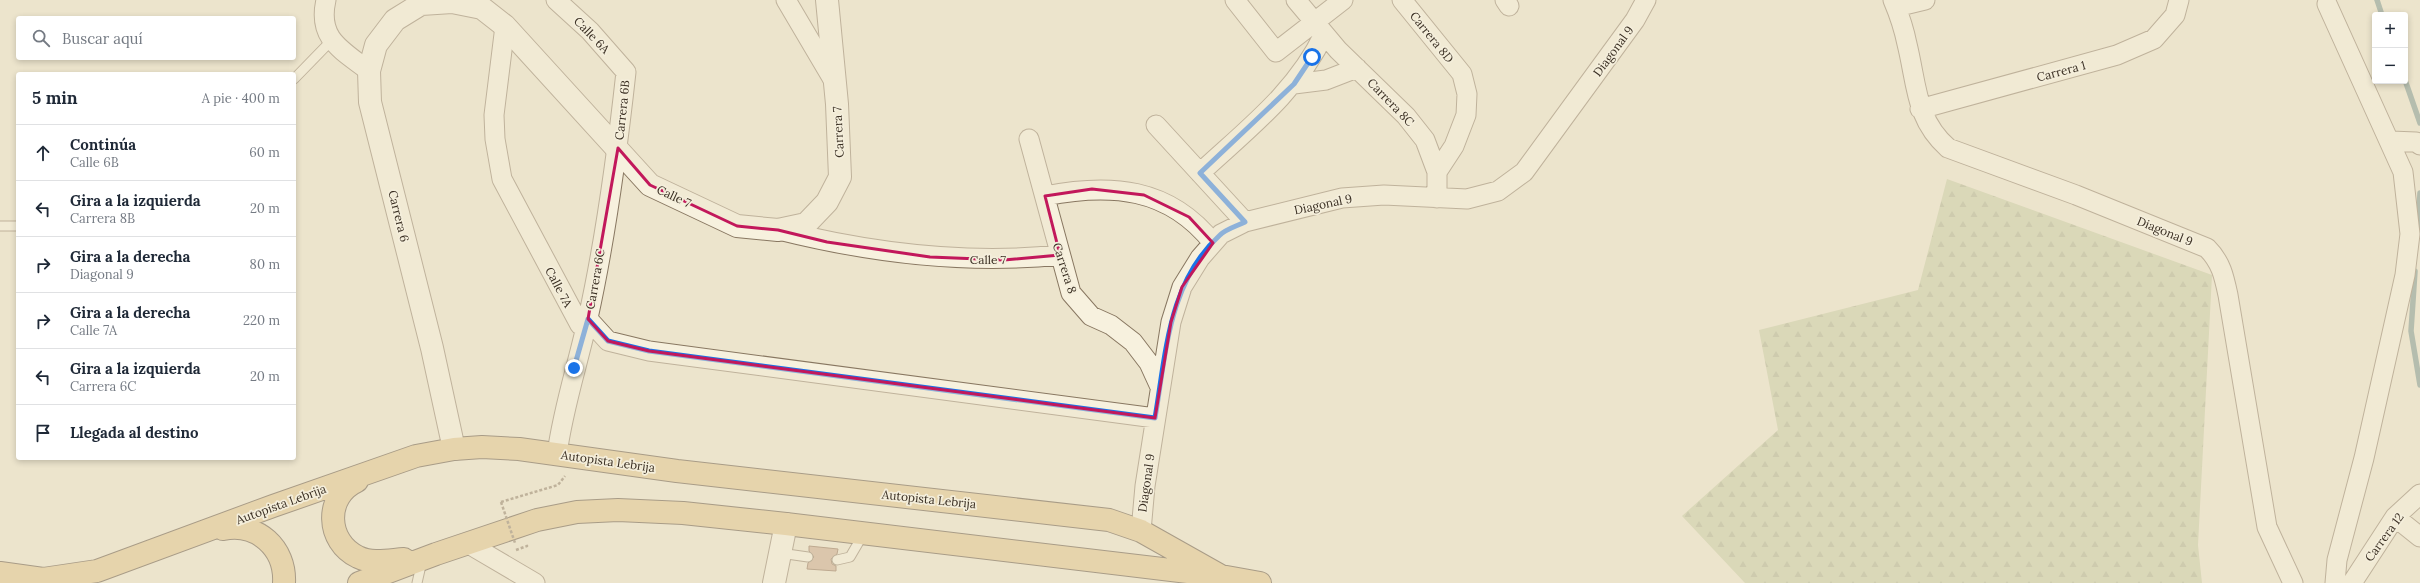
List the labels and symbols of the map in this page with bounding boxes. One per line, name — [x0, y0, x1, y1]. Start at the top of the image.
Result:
street label: Carrera 8D — [1407, 8, 1457, 66]
street label: Calle 6A — [571, 14, 613, 57]
street label: Diagonal 9 — [1590, 23, 1636, 79]
route start — [1303, 48, 1321, 66]
street label: Carrera 1 — [2035, 57, 2087, 85]
street label: Carrera 8C — [1364, 75, 1418, 130]
street label: Carrera 6B — [611, 79, 633, 141]
street label: Carrera 7 — [829, 105, 847, 158]
street label: Calle 7 — [654, 182, 694, 211]
street label: Carrera 6 — [385, 189, 413, 243]
street label: Diagonal 9 — [1293, 191, 1353, 217]
street label: Diagonal 9 — [2135, 213, 2195, 249]
street label: Carrera 8 — [1050, 241, 1080, 296]
street label: Carrera 6C — [582, 247, 608, 310]
street label: Calle 7 — [970, 252, 1007, 267]
street label: Calle 7A — [542, 264, 576, 310]
route end — [565, 359, 583, 377]
street label: Autopista Lebrija — [559, 447, 656, 475]
street label: Diagonal 9 — [1134, 453, 1158, 513]
street label: Autopista Lebrija — [233, 481, 328, 528]
street label: Autopista Lebrija — [880, 486, 977, 511]
street label: Carrera 12 — [2361, 510, 2407, 564]

